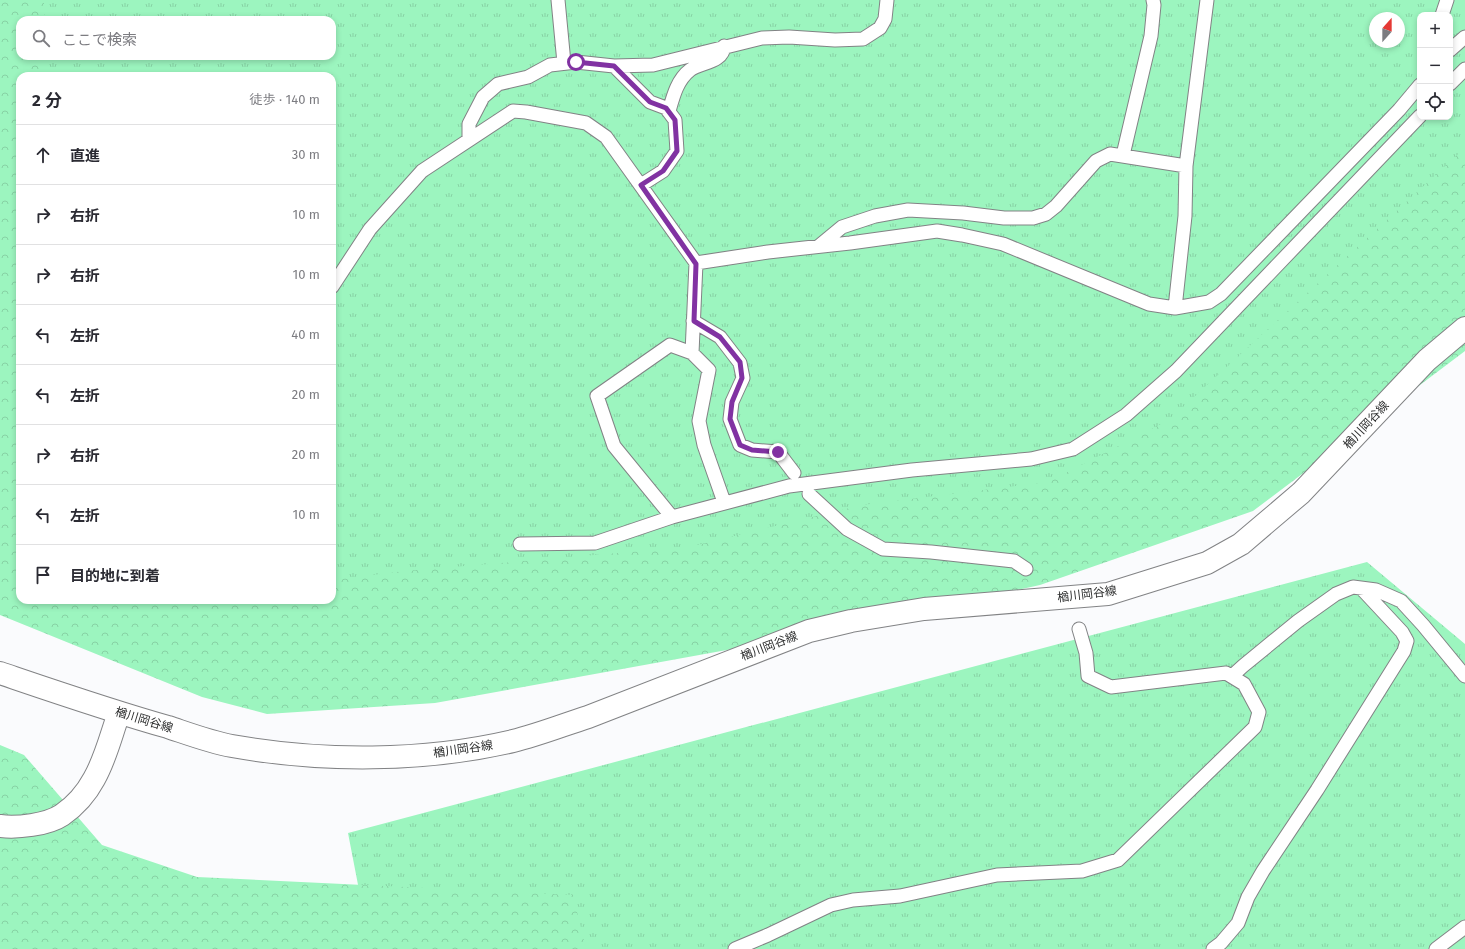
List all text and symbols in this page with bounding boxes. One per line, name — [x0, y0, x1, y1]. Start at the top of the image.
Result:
north arrow — [1369, 12, 1405, 48]
map controls — [1417, 12, 1453, 120]
button: + — [1417, 12, 1453, 48]
search box — [16, 16, 336, 60]
icon: search — [30, 27, 52, 49]
text: ここで検索 — [62, 31, 137, 49]
button: − — [1417, 48, 1453, 84]
route start — [567, 53, 585, 71]
button: locate — [1417, 84, 1453, 120]
text: 2 分 — [32, 90, 62, 111]
text: 徒歩 · 140 m — [250, 92, 320, 107]
icon: ahead — [32, 144, 54, 166]
text: 直進 — [70, 147, 100, 165]
text: 30 m — [292, 147, 320, 162]
icon: right — [32, 204, 54, 226]
text: 右折 — [70, 207, 100, 225]
text: 10 m — [293, 207, 320, 222]
icon: right — [32, 264, 54, 286]
text: 右折 — [70, 267, 100, 285]
text: 10 m — [293, 267, 320, 282]
icon: left — [32, 324, 54, 346]
text: 左折 — [70, 327, 100, 345]
text: 40 m — [291, 327, 320, 342]
icon: left — [32, 384, 54, 406]
text: 左折 — [70, 387, 100, 405]
text: 20 m — [292, 387, 320, 402]
street label: 楢川岡谷線 — [1340, 398, 1392, 452]
route end — [769, 443, 787, 461]
icon: right — [32, 444, 54, 466]
text: 右折 — [70, 447, 100, 465]
text: 20 m — [292, 447, 320, 462]
icon: left — [32, 504, 54, 526]
text: 左折 — [70, 507, 100, 525]
text: 10 m — [293, 507, 320, 522]
icon: arrive — [32, 564, 54, 586]
text: 目的地に到着 — [70, 567, 160, 585]
street label: 楢川岡谷線 — [1056, 583, 1118, 605]
street label: 楢川岡谷線 — [738, 629, 800, 663]
street label: 楢川岡谷線 — [113, 705, 175, 735]
street label: 楢川岡谷線 — [432, 738, 494, 760]

